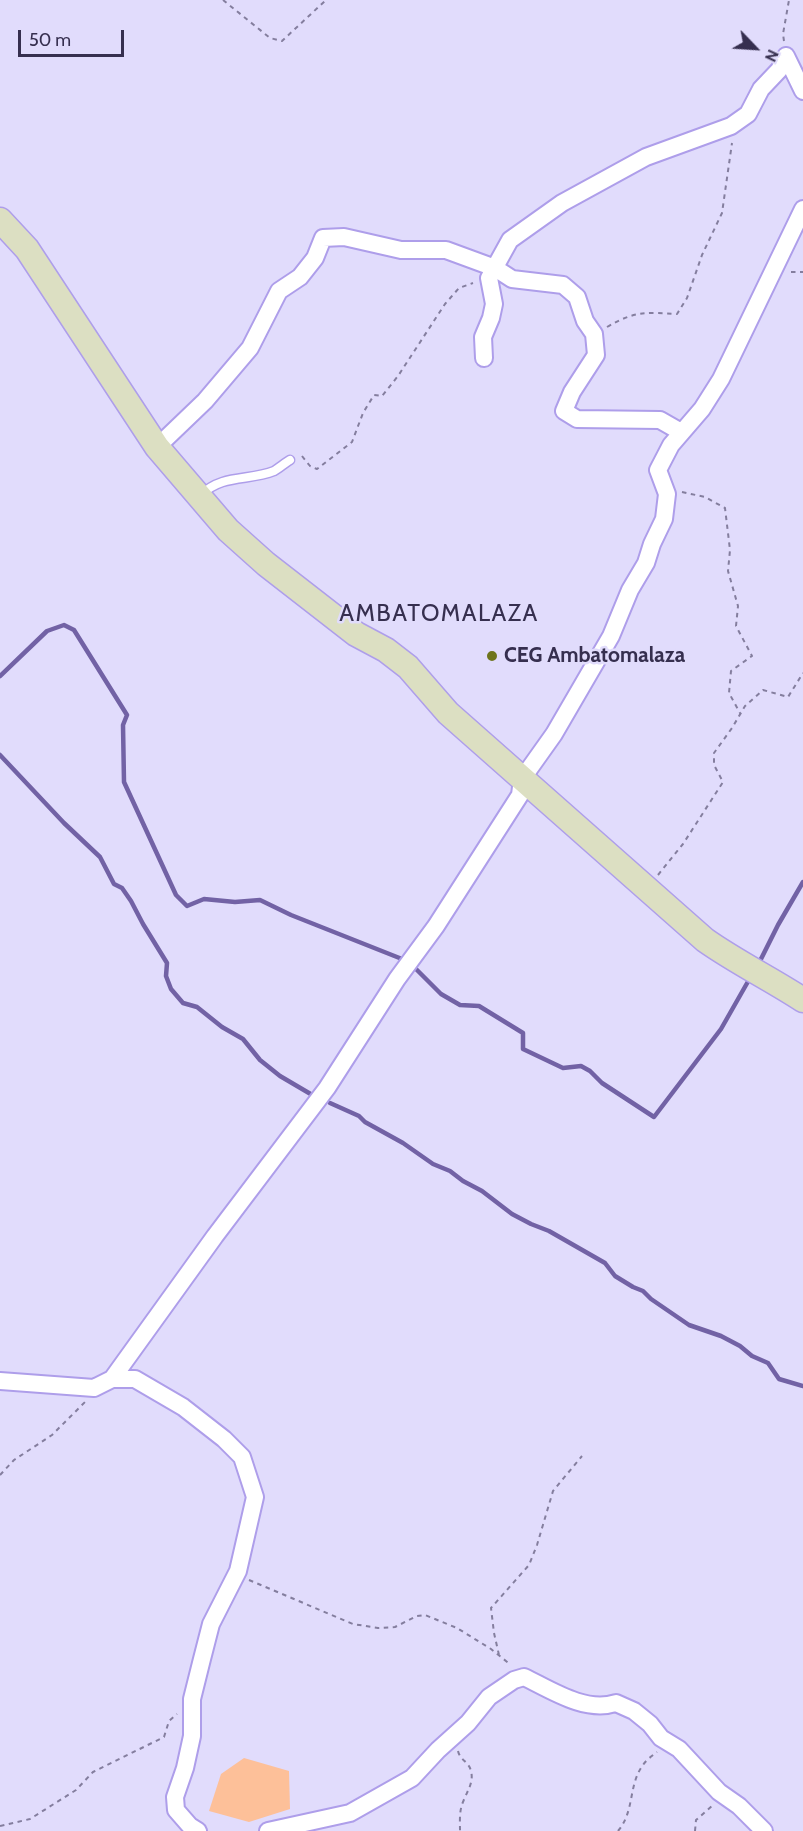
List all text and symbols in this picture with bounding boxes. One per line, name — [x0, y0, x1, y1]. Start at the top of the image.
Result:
scale bar — [21, 18, 128, 56]
north arrow — [725, 18, 785, 78]
text: 50 m — [29, 29, 71, 51]
text: N — [761, 47, 783, 65]
district label: AMBATOMALAZA — [339, 600, 539, 628]
place label: CEG Ambatomalaza — [504, 643, 685, 669]
marker: CEG Ambatomalaza — [485, 649, 499, 663]

